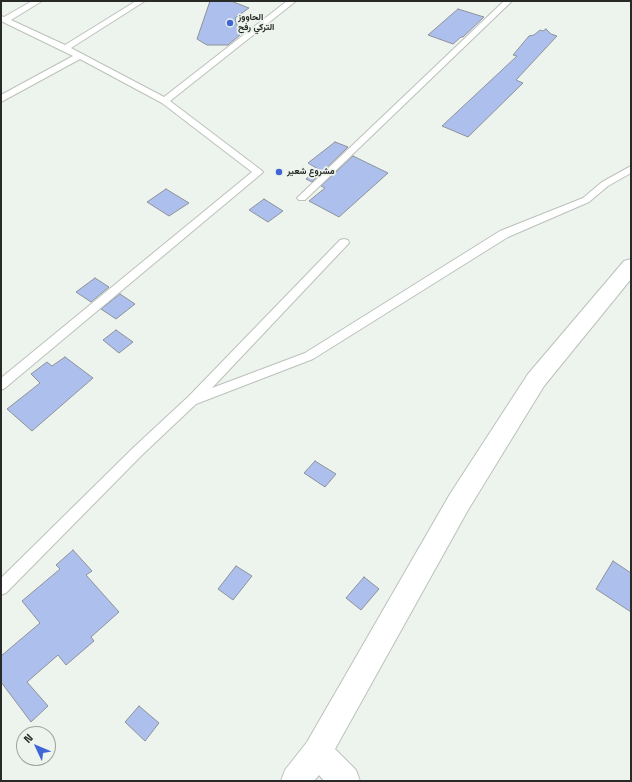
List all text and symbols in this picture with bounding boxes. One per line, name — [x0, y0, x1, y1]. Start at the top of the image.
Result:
place label: الحاووز التركي رفح — [238, 13, 274, 34]
marker: الحاووز التركي رفح — [225, 18, 235, 28]
marker: مشروع شعير — [274, 167, 284, 177]
place label: مشروع شعير — [287, 167, 335, 177]
north arrow — [16, 726, 56, 766]
text: N — [20, 731, 36, 746]

